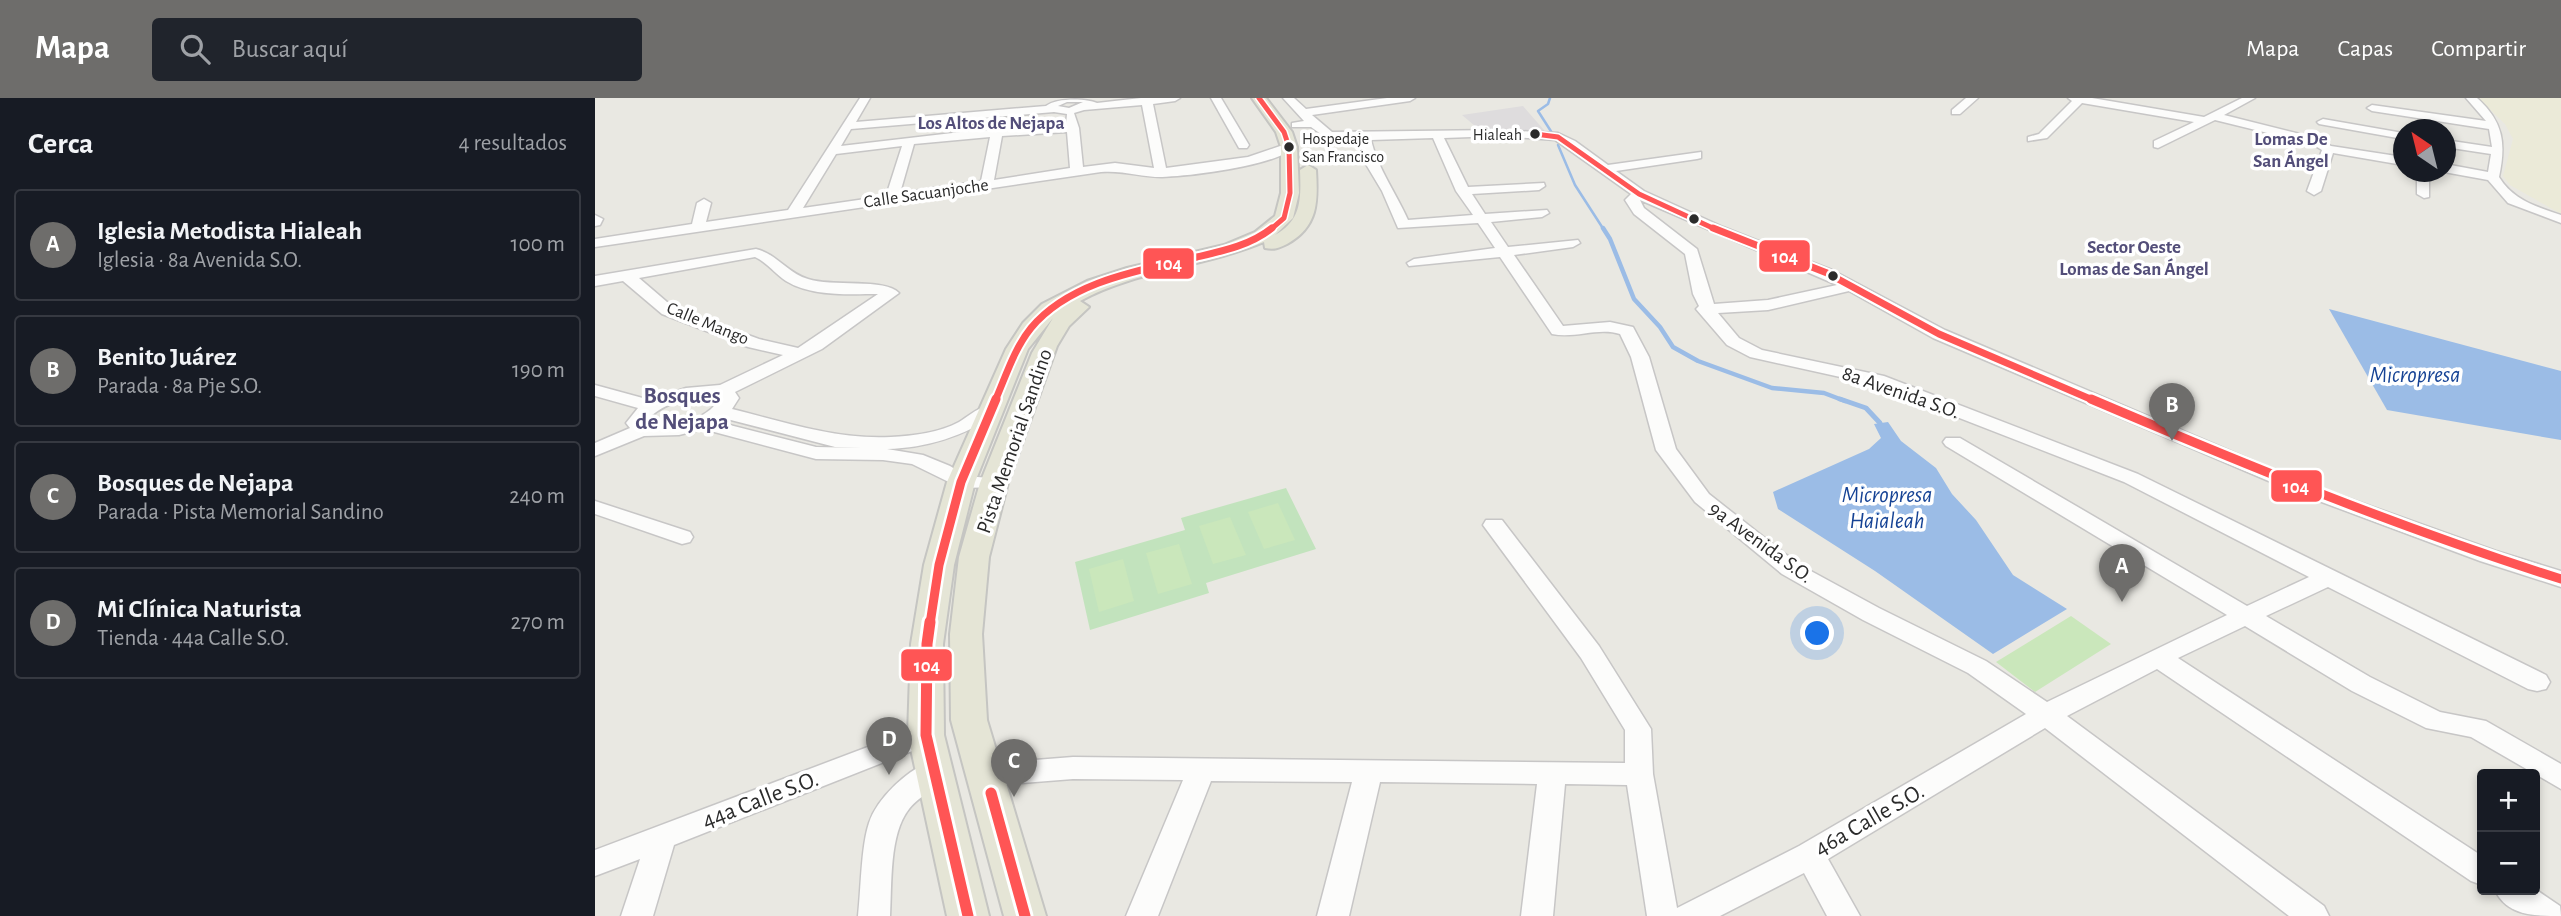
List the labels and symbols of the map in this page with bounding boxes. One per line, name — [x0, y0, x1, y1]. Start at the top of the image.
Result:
district label: Los Altos de Nejapa — [917, 114, 1065, 133]
north arrow — [2393, 119, 2456, 182]
place label: Hialeah — [1473, 127, 1522, 143]
marker: Hialeah — [1528, 127, 1542, 141]
district label: Lomas De San Ángel — [2253, 130, 2329, 171]
place label: Hospedaje San Francisco — [1302, 131, 1384, 165]
marker: Hospedaje San Francisco — [1282, 140, 1296, 154]
street label: Calle Sacuanjoche — [862, 176, 990, 212]
unlabelled marker — [1687, 212, 1701, 226]
district label: Sector Oeste Lomas de San Ángel — [2059, 238, 2209, 279]
line badge: 104 — [1758, 239, 1811, 273]
line badge: 104 — [1142, 247, 1195, 280]
text: 104 — [1772, 248, 1799, 267]
text: 104 — [1156, 255, 1183, 274]
unlabelled marker — [1826, 269, 1840, 283]
street label: Calle Mango — [664, 299, 751, 349]
street label: Pista Memorial Sandino — [973, 346, 1056, 536]
street label: 8a Avenida S.O. — [1839, 363, 1962, 422]
water label: Micropresa — [2370, 364, 2460, 387]
pin: B — [2149, 383, 2195, 441]
district label: Bosques de Nejapa — [635, 385, 729, 434]
line badge: 104 — [2270, 469, 2323, 503]
text: 104 — [2283, 478, 2310, 497]
water label: Micropresa Haialeah — [1842, 484, 1932, 533]
street label: 9a Avenida S.O. — [1705, 498, 1817, 587]
pin: A — [2099, 544, 2145, 602]
your location — [1800, 616, 1834, 650]
line badge: 104 — [900, 648, 953, 682]
text: 104 — [914, 657, 941, 676]
pin: D — [866, 717, 912, 775]
pin: C — [991, 739, 1037, 797]
street label: 44a Calle S.O. — [699, 767, 822, 833]
street label: 46a Calle S.O. — [1811, 779, 1928, 861]

